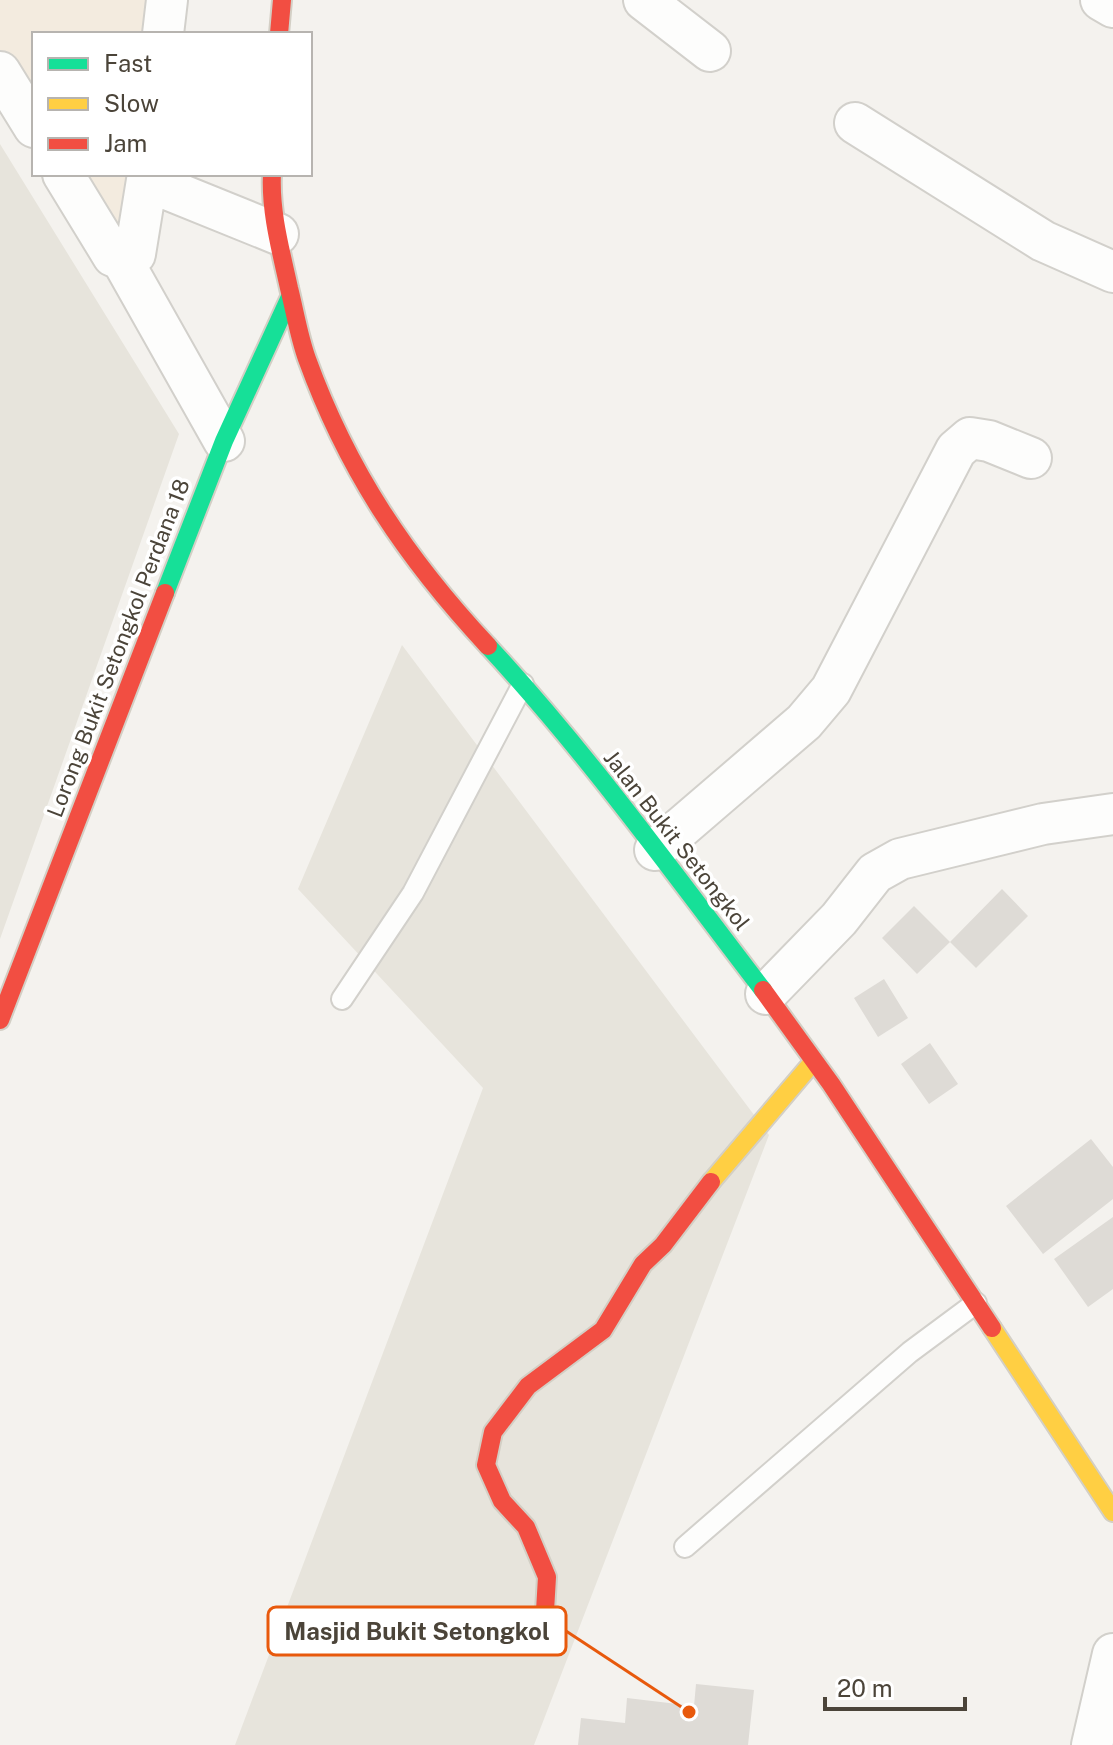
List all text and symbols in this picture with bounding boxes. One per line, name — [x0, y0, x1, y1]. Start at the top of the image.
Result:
legend — [32, 32, 312, 176]
text: Fast — [104, 49, 152, 77]
text: Slow — [104, 89, 159, 117]
text: Jam — [104, 129, 147, 157]
street label: Lorong Bukit Setongkol Perdana 18 — [41, 475, 195, 821]
street label: Jalan Bukit Setongkol — [599, 745, 755, 935]
callout: Masjid Bukit Setongkol — [268, 1607, 566, 1655]
text: Masjid Bukit Setongkol — [284, 1617, 550, 1645]
scale bar — [825, 1661, 965, 1711]
text: 20 m — [837, 1674, 893, 1702]

